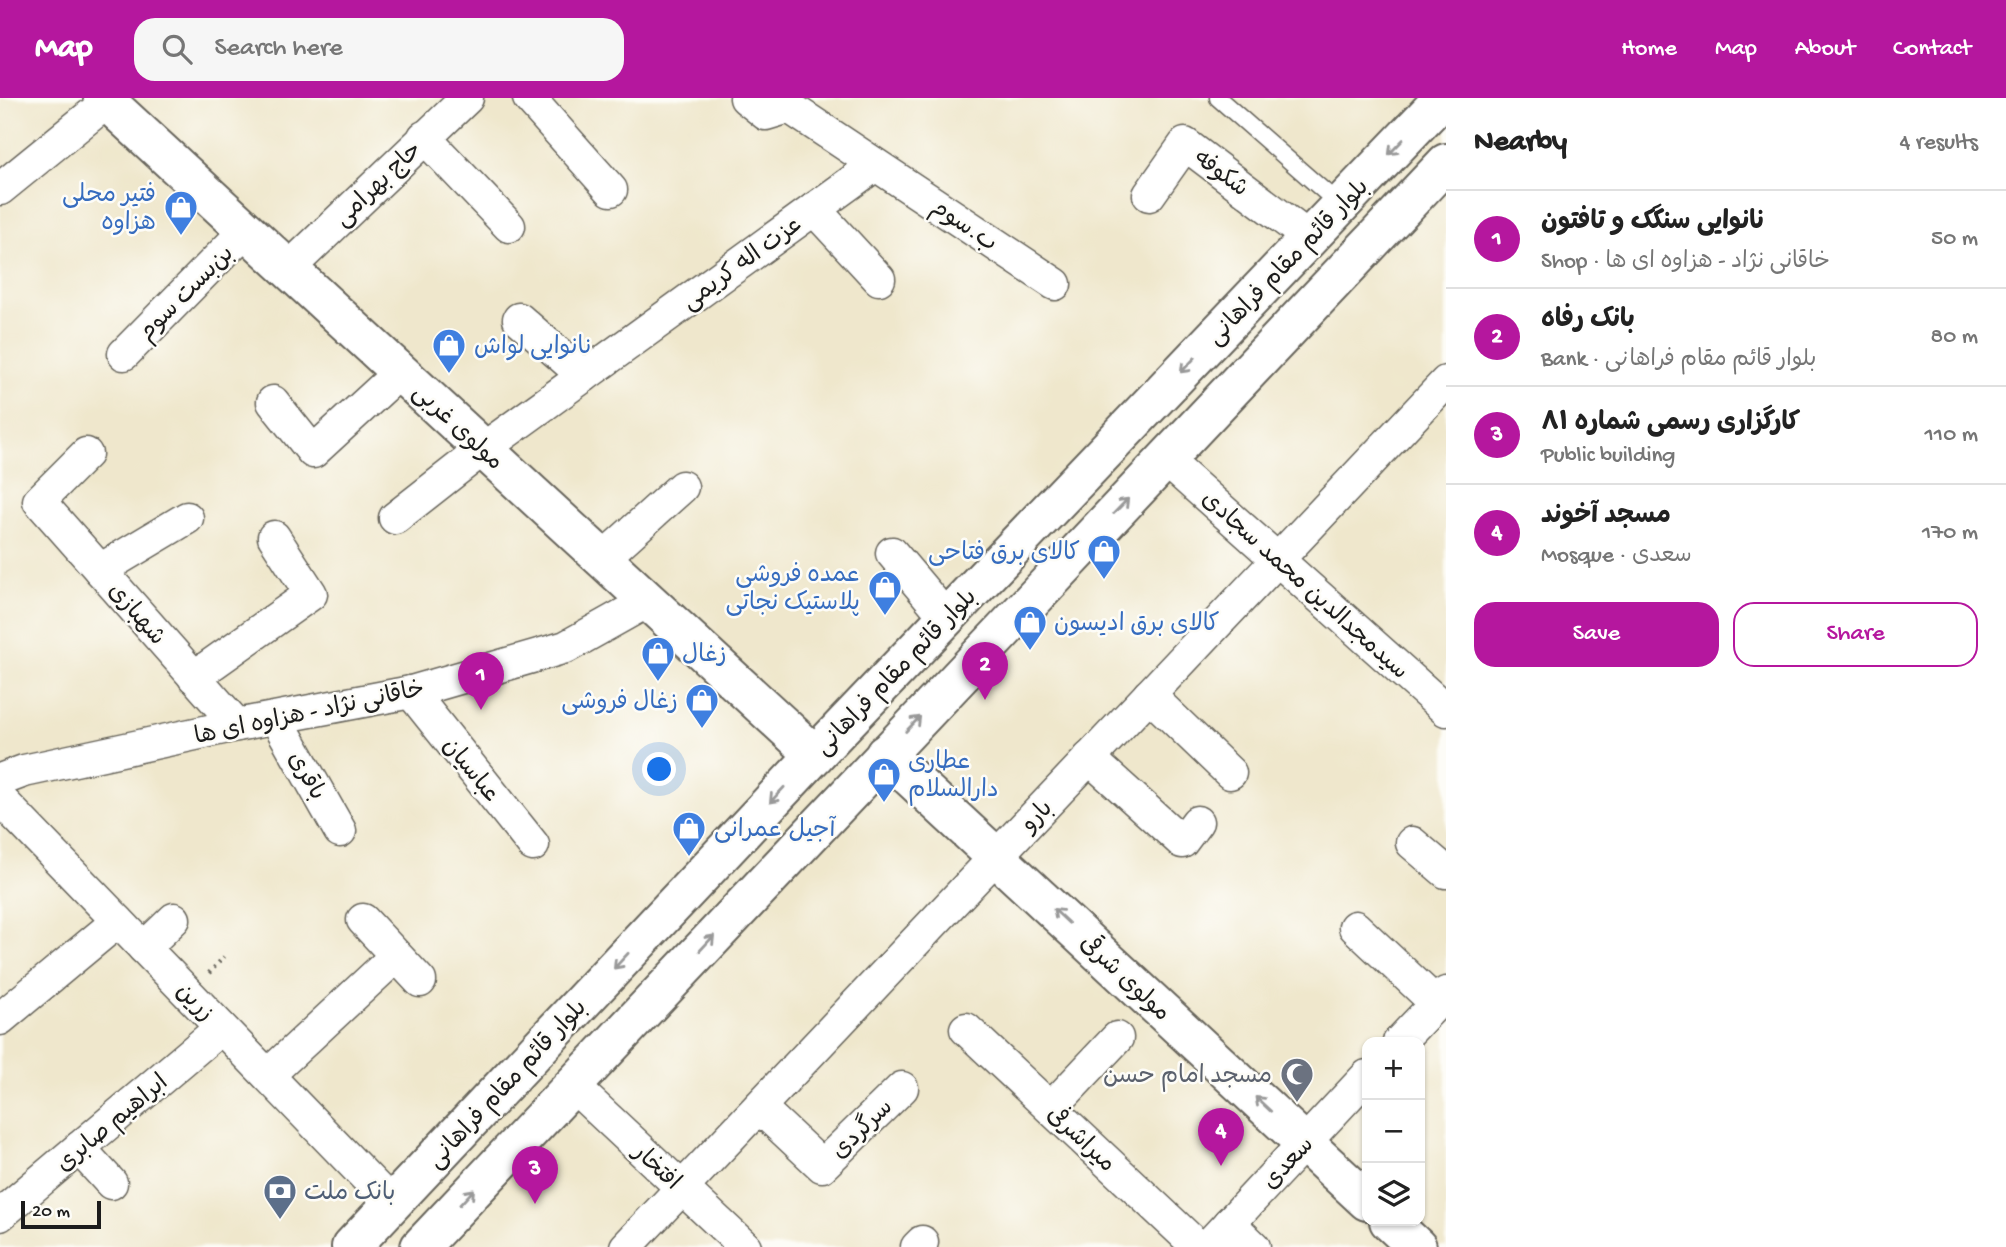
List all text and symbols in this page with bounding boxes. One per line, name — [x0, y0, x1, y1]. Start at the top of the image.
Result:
search box — [134, 18, 624, 81]
text: Map — [35, 30, 92, 68]
icon: search — [158, 30, 196, 68]
text: Search here — [214, 34, 343, 65]
text: Home — [1621, 35, 1677, 64]
text: Map — [1715, 35, 1757, 64]
text: About — [1795, 35, 1855, 64]
text: Contact — [1893, 35, 1971, 64]
text: Nearby — [1474, 126, 1567, 161]
text: 4 results — [1899, 130, 1978, 157]
street label: حاج بهرامی — [330, 137, 429, 234]
one-way arrow — [1387, 138, 1404, 155]
street label: شکوفه — [1187, 145, 1253, 205]
street label: بلوار قائم مقام فراهانی — [1202, 174, 1377, 353]
place label: فتیر محلی هزاوه — [62, 182, 156, 239]
shop icon: فتیر محلی هزاوه — [162, 188, 200, 237]
street label: ب.سوم — [924, 194, 1002, 260]
text: نانوایی سنگک و تافتون — [1541, 208, 1766, 239]
street label: عزت اله کریمی — [677, 212, 809, 318]
text: 1 — [1492, 226, 1502, 253]
text: 50 m — [1931, 226, 1978, 253]
street label: بن‌بست سوم — [134, 241, 241, 348]
text: Shop · خاقانی نژاد - هزاوه ای ها — [1541, 249, 1830, 276]
text: بانک رفاه — [1541, 306, 1635, 337]
text: 2 — [1491, 324, 1503, 351]
text: 80 m — [1931, 324, 1978, 351]
shop icon: نانوایی لواش — [430, 326, 468, 375]
place label: نانوایی لواش — [474, 334, 592, 363]
text: Bank · بلوار قائم مقام فراهانی — [1541, 347, 1816, 374]
one-way arrow — [1179, 356, 1196, 373]
street label: مولوی غربی — [405, 379, 508, 478]
text: کارگزاری رسمی شماره ۸۱ — [1541, 409, 1800, 440]
text: 3 — [1491, 422, 1503, 449]
text: 110 m — [1925, 422, 1978, 449]
text: Public building — [1541, 443, 1675, 470]
street label: سیدمجدالدین محمد سجادی — [1194, 486, 1413, 687]
one-way arrow — [1112, 497, 1129, 514]
text: مسجد آخوند — [1541, 502, 1671, 533]
text: 4 — [1492, 520, 1502, 547]
text: 170 m — [1922, 520, 1978, 547]
shop icon: کالای برق فتاحی — [1085, 532, 1123, 581]
place label: کالای برق فتاحی — [928, 540, 1080, 569]
text: Mosque · سعدی — [1541, 543, 1692, 570]
place label: عمده فروشی پلاستیک نجاتی — [725, 562, 860, 619]
shop icon: عمده فروشی پلاستیک نجاتی — [866, 568, 904, 617]
street label: شهبازی — [100, 578, 170, 653]
street label: بلوار قائم مقام فراهانی — [810, 584, 985, 763]
button: Save — [1474, 602, 1719, 667]
button: Share — [1733, 602, 1978, 667]
shop icon: کالای برق ادیسون — [1011, 603, 1049, 652]
place label: کالای برق ادیسون — [1054, 611, 1220, 640]
shop icon: زغال — [639, 634, 677, 683]
place label: زغال — [682, 642, 727, 671]
pin: 2 — [962, 642, 1008, 700]
pin: 1 — [458, 652, 504, 710]
street label: خاقانی نژاد - هزاوه ای ها — [192, 676, 427, 753]
shop icon: زغال فروشی — [683, 681, 721, 730]
place label: زغال فروشی — [561, 689, 678, 718]
one-way arrow — [905, 716, 922, 733]
street label: عباسیان — [434, 733, 504, 809]
street label: باقری — [280, 747, 330, 806]
place label: عطاری دارالسلام — [908, 749, 999, 806]
your location — [642, 752, 676, 786]
shop icon: عطاری دارالسلام — [865, 755, 903, 804]
one-way arrow — [768, 786, 785, 803]
street label: بارو — [1015, 795, 1061, 841]
shop icon: آجیل عمرانی — [670, 809, 708, 858]
place label: آجیل عمرانی — [714, 815, 837, 846]
one-way arrow — [1052, 908, 1070, 924]
street label: مولوی شرقی — [1072, 927, 1178, 1029]
one-way arrow — [698, 934, 715, 951]
one-way arrow — [612, 952, 629, 969]
street label: زرین — [168, 978, 219, 1029]
street label: بلوار قائم مقام فراهانی — [423, 995, 594, 1176]
map controls — [1362, 1037, 1425, 1226]
button: + — [1362, 1037, 1425, 1100]
mosque icon: مسجد امام حسن — [1278, 1055, 1316, 1104]
place label: مسجد امام حسن — [1103, 1063, 1272, 1092]
street label: ابراهیم صابری — [51, 1069, 175, 1180]
street label: سرگردی — [825, 1092, 900, 1167]
one-way arrow — [1254, 1096, 1272, 1112]
street label: میراشرفی — [1039, 1098, 1123, 1180]
button: − — [1362, 1100, 1425, 1163]
pin: 4 — [1198, 1108, 1244, 1166]
street label: سعدی — [1258, 1132, 1321, 1197]
street label: افتخار — [624, 1138, 685, 1198]
pin: 3 — [512, 1146, 558, 1204]
button: layers — [1362, 1163, 1425, 1226]
bank icon: بانک ملت — [261, 1172, 299, 1221]
place label: بانک ملت — [304, 1180, 396, 1209]
one-way arrow — [458, 1189, 475, 1206]
scale bar — [21, 1198, 102, 1230]
text: 20 m — [32, 1201, 70, 1224]

